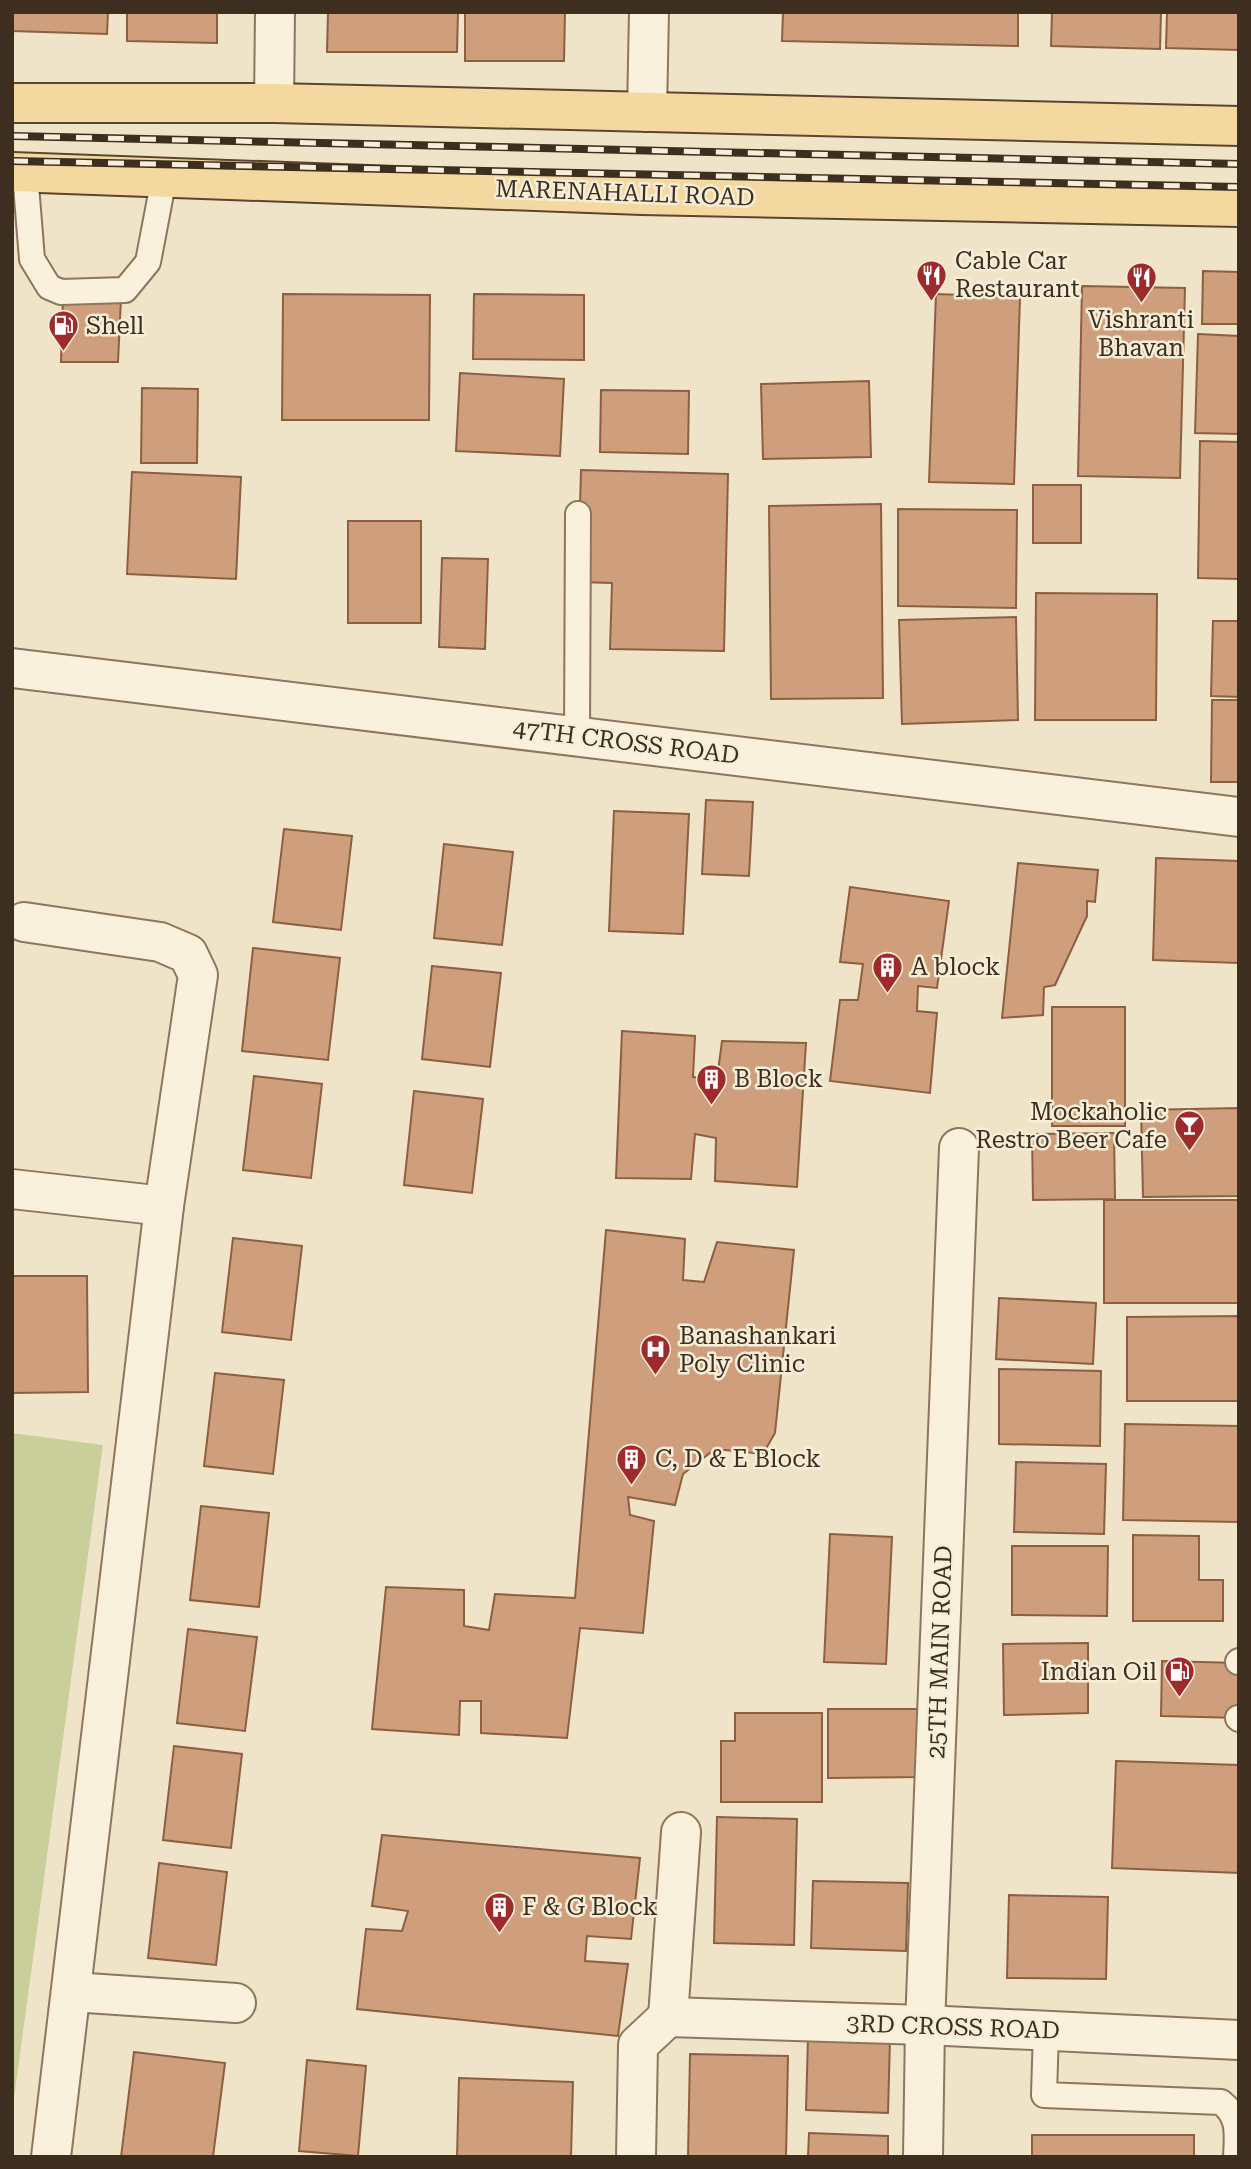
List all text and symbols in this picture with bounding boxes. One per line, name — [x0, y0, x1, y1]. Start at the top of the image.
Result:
street label: MARENAHALLI ROAD — [495, 174, 755, 212]
place label: Cable Car Restaurant — [955, 247, 1080, 303]
restaurant icon: Cable Car Restaurant — [915, 258, 949, 302]
restaurant icon: Vishranti Bhavan — [1124, 261, 1158, 305]
place label: Vishranti Bhavan — [1088, 306, 1194, 362]
fuel station icon: Shell — [46, 309, 80, 353]
place label: Shell — [86, 312, 144, 340]
street label: 47TH CROSS ROAD — [511, 714, 741, 770]
building icon: A block — [871, 950, 905, 994]
place label: A block — [911, 953, 1000, 981]
building icon: B Block — [694, 1062, 728, 1106]
place label: B Block — [734, 1065, 823, 1093]
place label: Mockaholic Restro Beer Cafe — [975, 1098, 1167, 1154]
bar icon: Mockaholic Restro Beer Cafe — [1173, 1109, 1207, 1153]
place label: Banashankari Poly Clinic — [679, 1322, 837, 1378]
hospital icon: Banashankari Poly Clinic — [639, 1333, 673, 1377]
building icon: C, D & E Block — [615, 1442, 649, 1486]
place label: C, D & E Block — [655, 1445, 821, 1473]
street label: 25TH MAIN ROAD — [922, 1545, 958, 1759]
fuel station icon: Indian Oil — [1163, 1655, 1197, 1699]
place label: Indian Oil — [1041, 1658, 1157, 1686]
building icon: F & G Block — [482, 1890, 516, 1934]
place label: F & G Block — [522, 1893, 658, 1921]
street label: 3RD CROSS ROAD — [846, 2009, 1060, 2045]

